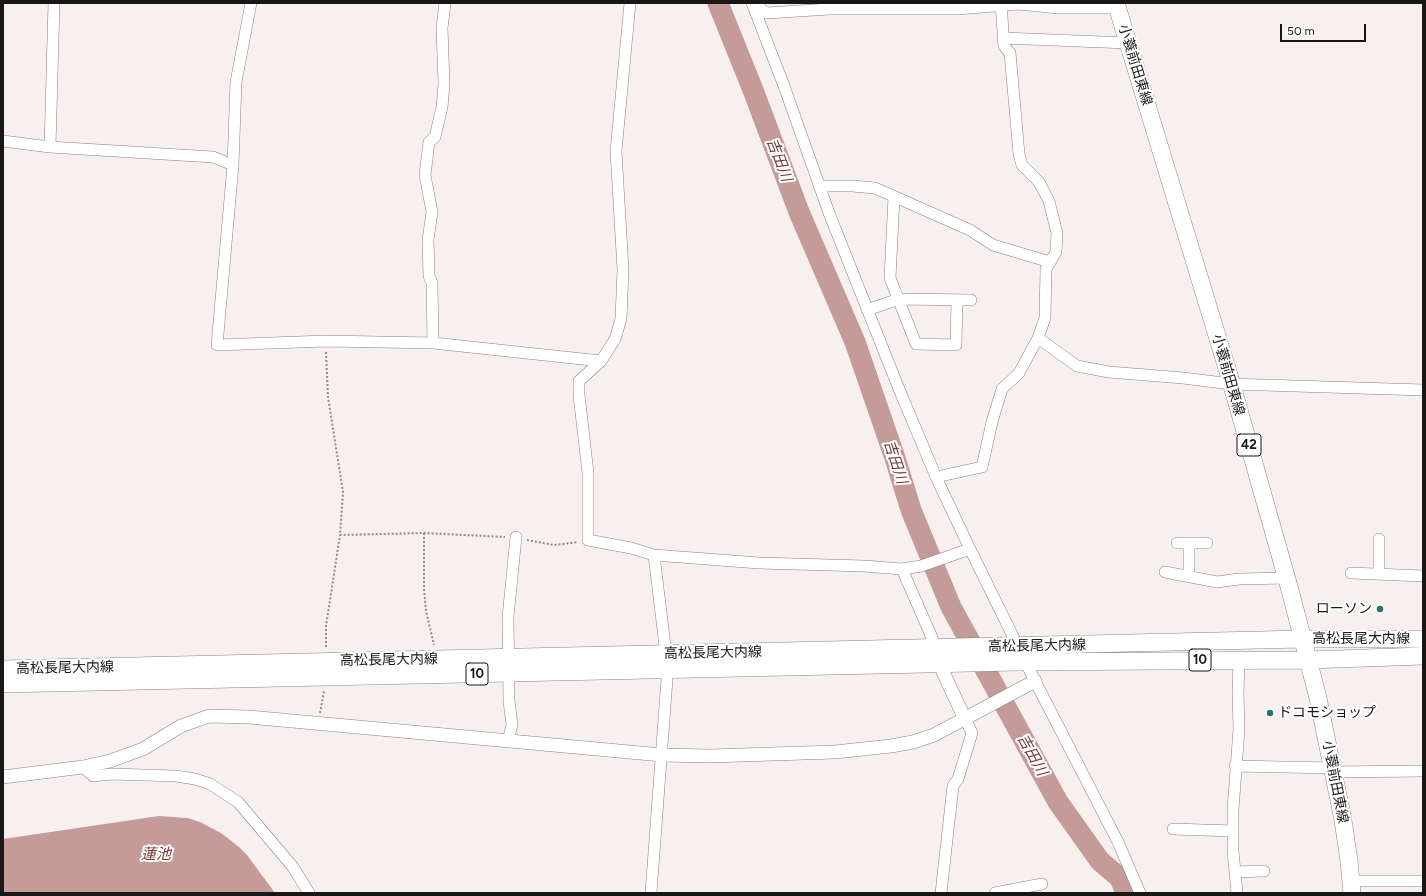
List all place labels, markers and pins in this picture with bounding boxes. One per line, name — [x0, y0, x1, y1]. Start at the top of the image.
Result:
place label: ローソン — [1316, 601, 1372, 617]
marker: ローソン — [1375, 604, 1385, 614]
place label: ドコモショップ — [1278, 705, 1376, 721]
marker: ドコモショップ — [1265, 708, 1275, 718]

